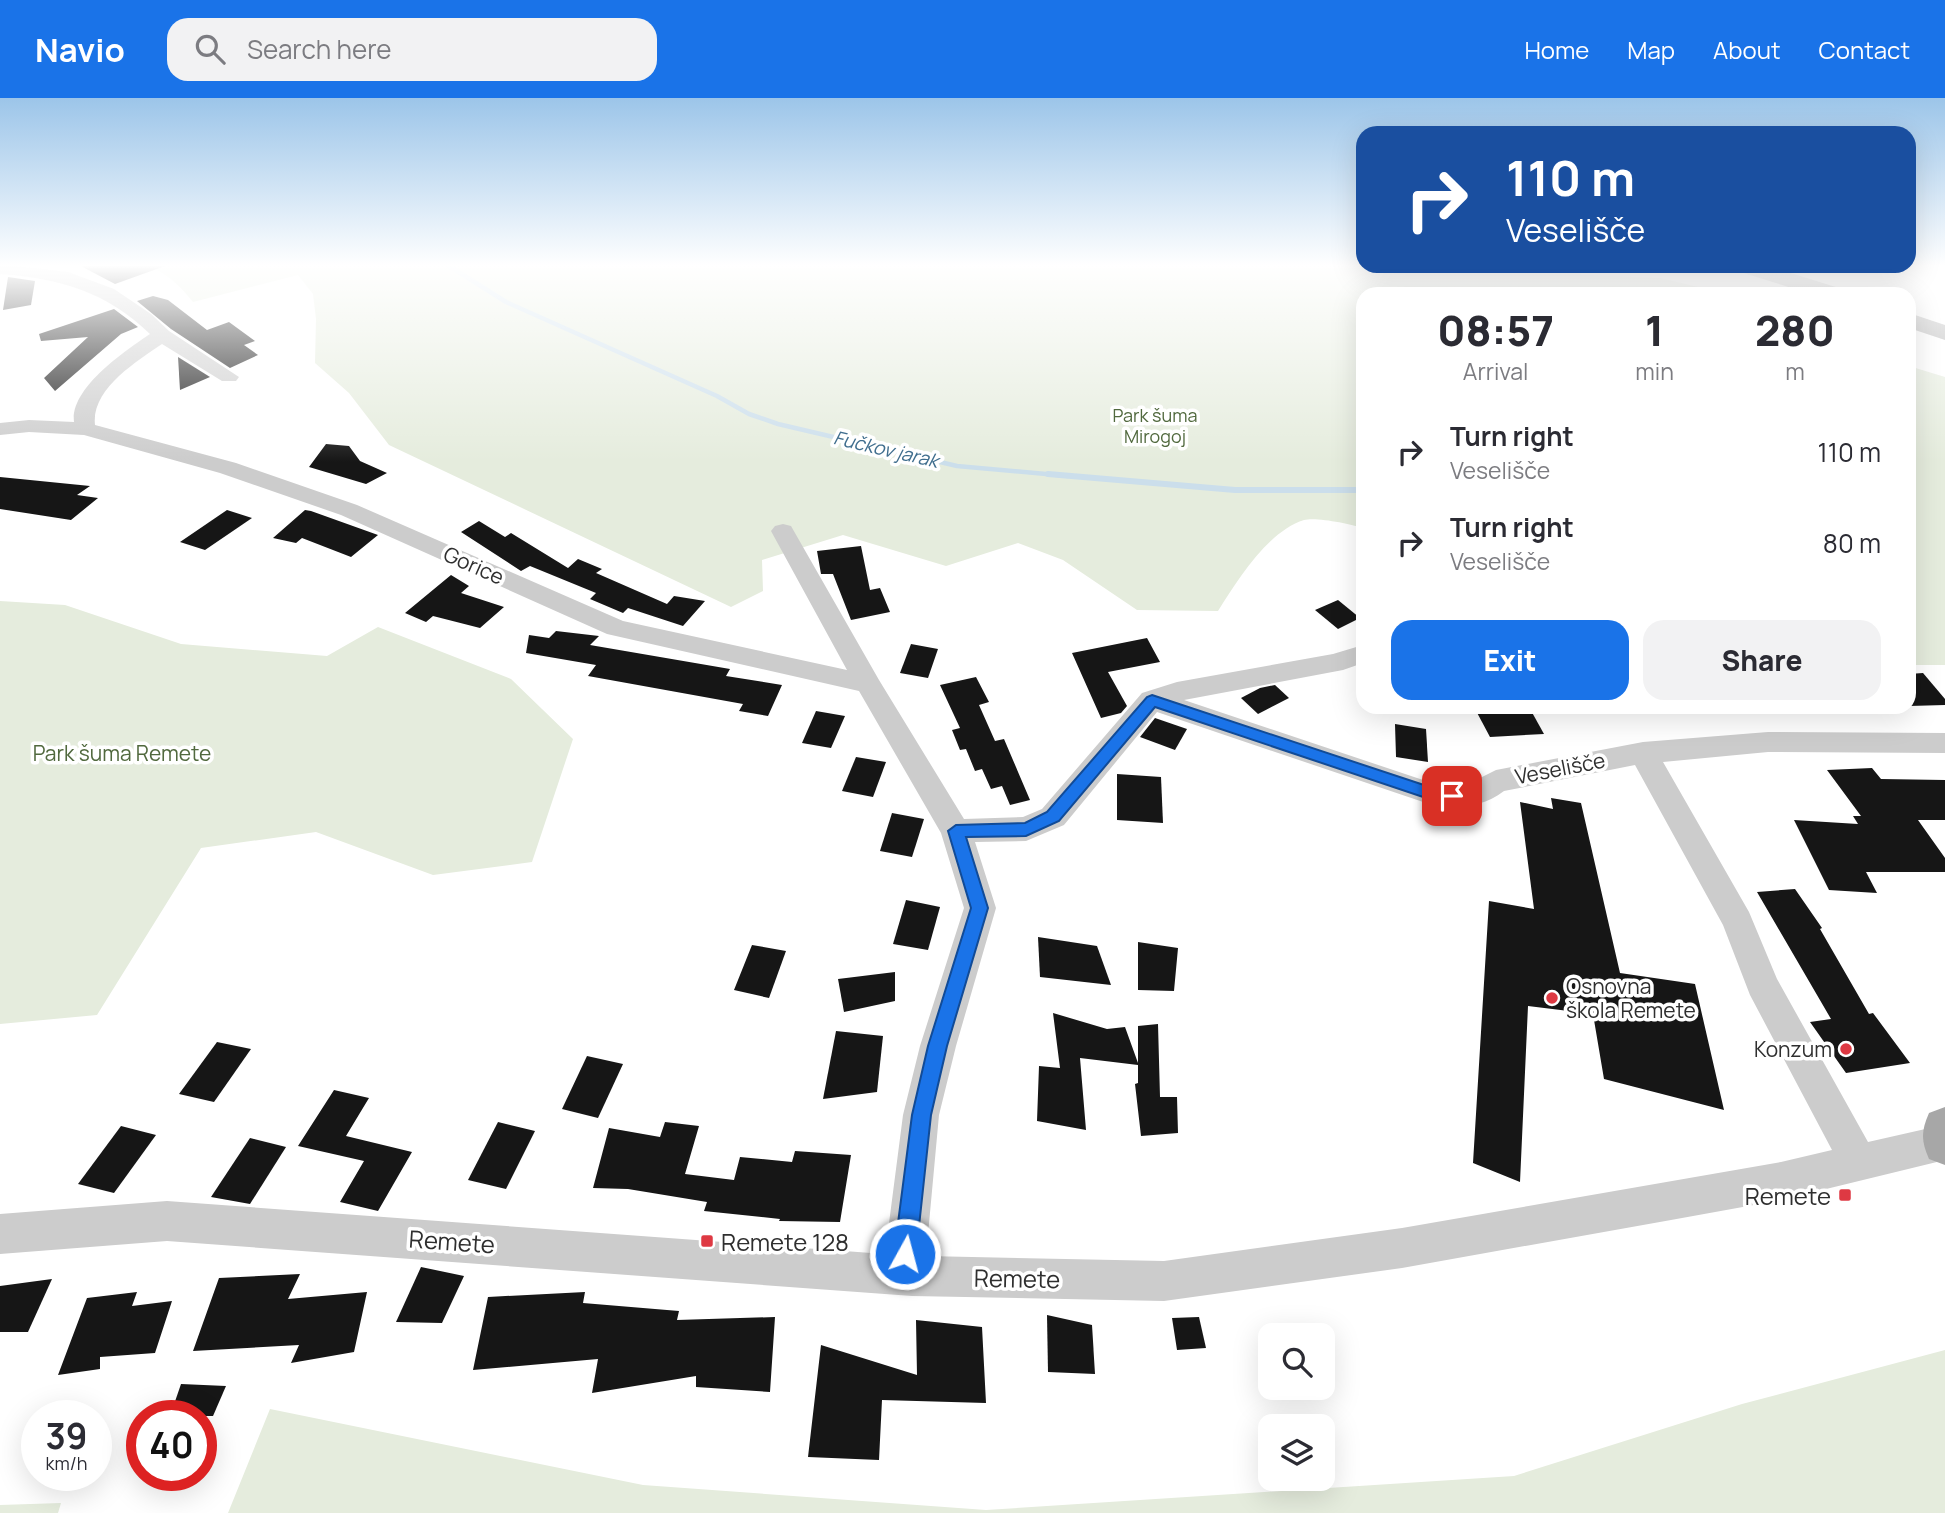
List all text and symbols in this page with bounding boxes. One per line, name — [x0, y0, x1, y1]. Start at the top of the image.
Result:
search box — [167, 18, 657, 81]
text: Navio — [35, 27, 125, 72]
icon: search — [191, 30, 229, 68]
text: Search here — [247, 31, 391, 67]
text: Home — [1524, 33, 1589, 66]
text: Map — [1627, 33, 1675, 66]
text: About — [1713, 33, 1781, 66]
text: Contact — [1819, 33, 1910, 66]
text: 110 m — [1506, 144, 1635, 211]
icon: right — [1391, 154, 1482, 245]
text: Veselišče — [1506, 208, 1645, 252]
text: 08:57 — [1437, 301, 1554, 359]
text: 1 — [1645, 301, 1664, 359]
text: 280 — [1755, 301, 1835, 359]
text: Arrival — [1463, 355, 1528, 387]
text: min — [1635, 355, 1674, 387]
text: m — [1785, 355, 1805, 387]
park label: Park šuma Mirogoj — [1113, 403, 1197, 448]
text: Turn right — [1450, 418, 1574, 454]
water label: Fučkov jarak — [831, 424, 943, 474]
icon: right — [1391, 433, 1429, 471]
text: 110 m — [1818, 434, 1881, 470]
text: Veselišče — [1450, 454, 1550, 486]
text: Turn right — [1450, 509, 1574, 545]
icon: right — [1391, 524, 1429, 562]
text: 80 m — [1823, 525, 1881, 561]
street label: Gorice — [439, 539, 509, 591]
text: Veselišče — [1450, 545, 1550, 577]
button: Exit — [1391, 620, 1629, 700]
button: Share — [1643, 620, 1881, 700]
park label: Park šuma Remete — [33, 739, 211, 767]
street label: Veselišče — [1512, 746, 1608, 790]
pin — [1422, 766, 1482, 826]
icon: arrive — [1433, 777, 1471, 815]
place label: Osnovna škola Remete — [1566, 972, 1696, 1024]
marker: Osnovna škola Remete — [1544, 990, 1560, 1006]
place label: Konzum — [1754, 1035, 1832, 1063]
marker: Konzum — [1838, 1041, 1854, 1057]
place label: Remete — [1745, 1179, 1831, 1212]
marker: Remete — [1837, 1187, 1853, 1203]
position arrow — [868, 1217, 942, 1291]
street label: Remete — [408, 1222, 496, 1260]
place label: Remete 128 — [721, 1225, 849, 1258]
marker: Remete 128 — [699, 1233, 715, 1249]
street label: Remete — [974, 1261, 1060, 1295]
map controls — [1258, 1323, 1335, 1491]
button: search — [1258, 1323, 1335, 1400]
speed limit sign: 40 — [126, 1400, 217, 1491]
text: 39 — [45, 1412, 88, 1460]
button: layers — [1258, 1414, 1335, 1491]
text: km/h — [46, 1451, 87, 1475]

